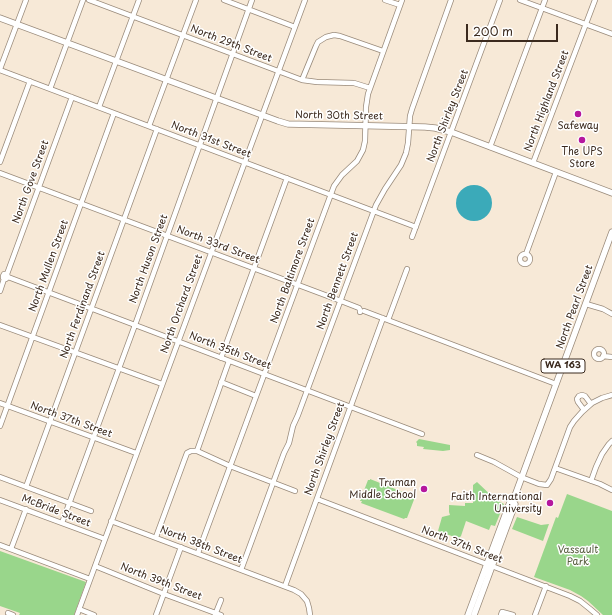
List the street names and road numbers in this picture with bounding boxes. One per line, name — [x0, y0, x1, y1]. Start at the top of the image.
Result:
street label: North 29th Street — [189, 23, 273, 65]
street label: North Highland Street — [522, 49, 572, 153]
street label: North Shirley Street — [425, 68, 471, 164]
street label: North 30th Street — [295, 109, 383, 123]
street label: North 31st Street — [169, 119, 253, 161]
street label: North Gove Street — [10, 139, 52, 225]
street label: North Huson Street — [127, 213, 171, 305]
street label: North Baltimore Street — [268, 217, 318, 325]
street label: North Mullen Street — [27, 218, 71, 314]
street label: North 33rd Street — [175, 224, 261, 266]
street label: North Bennett Street — [315, 231, 361, 331]
street label: North Ferdinand Street — [58, 250, 108, 360]
street label: North Orchard Street — [159, 253, 205, 355]
street label: North Pearl Street — [554, 263, 596, 351]
street label: North 35th Street — [187, 330, 273, 372]
road number: WA 163 — [541, 359, 585, 373]
street label: North 37th Street — [29, 400, 113, 440]
street label: North Shirley Street — [303, 401, 347, 497]
street label: McBride Street — [20, 492, 92, 530]
street label: North 38th Street — [158, 524, 244, 566]
street label: North 37th Street — [420, 524, 504, 566]
street label: North 39th Street — [119, 561, 203, 603]

